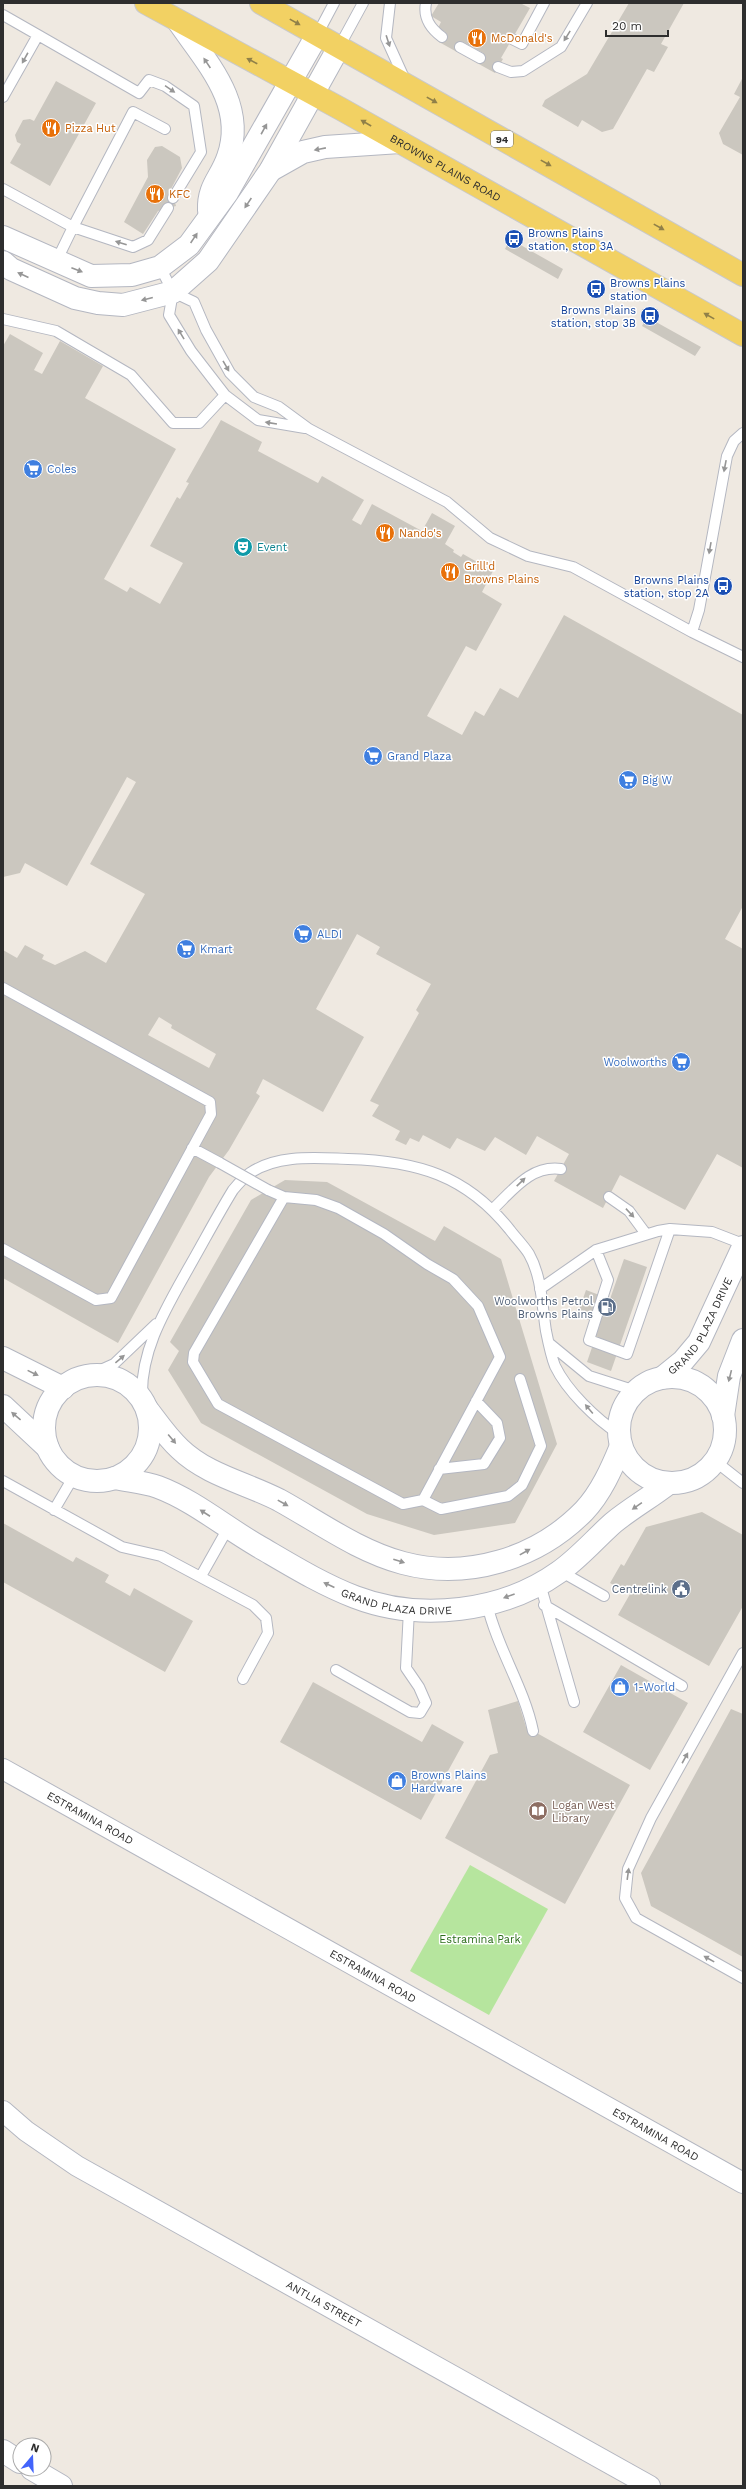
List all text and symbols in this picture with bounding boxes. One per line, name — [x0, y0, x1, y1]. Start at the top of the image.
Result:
scale bar — [606, 12, 668, 38]
one-way arrow — [289, 19, 301, 26]
text: 20 m — [612, 19, 642, 33]
restaurant icon: McDonald's — [466, 27, 488, 49]
one-way arrow — [564, 30, 571, 42]
place label: McDonald's — [491, 32, 553, 45]
one-way arrow — [385, 36, 391, 48]
one-way arrow — [21, 52, 28, 64]
one-way arrow — [203, 57, 210, 69]
one-way arrow — [246, 58, 258, 65]
one-way arrow — [164, 85, 175, 93]
one-way arrow — [426, 96, 438, 103]
restaurant icon: Pizza Hut — [40, 117, 62, 139]
one-way arrow — [360, 119, 372, 126]
place label: Pizza Hut — [65, 122, 116, 135]
one-way arrow — [261, 123, 267, 135]
road number: 94 — [491, 131, 513, 147]
street label: BROWNS PLAINS ROAD — [388, 132, 503, 205]
one-way arrow — [313, 146, 326, 152]
one-way arrow — [540, 160, 552, 167]
restaurant icon: KFC — [144, 183, 166, 205]
place label: KFC — [169, 188, 191, 201]
one-way arrow — [244, 198, 252, 208]
one-way arrow — [653, 224, 665, 231]
place label: Browns Plains station, stop 3A — [528, 227, 613, 253]
bus stop icon: Browns Plains station, stop 3A — [503, 228, 525, 250]
one-way arrow — [190, 232, 197, 244]
one-way arrow — [115, 240, 127, 246]
one-way arrow — [71, 268, 83, 274]
one-way arrow — [18, 272, 29, 278]
place label: Browns Plains station — [610, 277, 686, 303]
bus stop icon: Browns Plains station — [585, 278, 607, 300]
one-way arrow — [141, 296, 153, 302]
place label: Browns Plains station, stop 3B — [551, 304, 636, 330]
bus stop icon: Browns Plains station, stop 3B — [639, 305, 661, 327]
one-way arrow — [703, 313, 715, 320]
one-way arrow — [177, 328, 184, 340]
one-way arrow — [223, 360, 230, 372]
one-way arrow — [265, 419, 277, 425]
supermarket icon: Coles — [22, 458, 44, 480]
one-way arrow — [722, 460, 728, 472]
place label: Coles — [47, 463, 77, 476]
restaurant icon: Nando's — [374, 522, 396, 544]
place label: Nando's — [399, 527, 442, 540]
theatre icon: Event — [232, 536, 254, 558]
place label: Event — [257, 541, 287, 554]
one-way arrow — [707, 542, 713, 554]
place label: Grill'd Browns Plains — [464, 560, 540, 586]
restaurant icon: Grill'd Browns Plains — [439, 561, 461, 583]
place label: Browns Plains station, stop 2A — [624, 574, 709, 600]
bus stop icon: Browns Plains station, stop 2A — [712, 575, 734, 597]
supermarket icon: Grand Plaza — [362, 745, 384, 767]
place label: Grand Plaza — [387, 750, 451, 763]
supermarket icon: Big W — [617, 769, 639, 791]
place label: Big W — [642, 774, 672, 787]
supermarket icon: ALDI — [292, 923, 314, 945]
place label: ALDI — [317, 928, 342, 941]
supermarket icon: Kmart — [175, 938, 197, 960]
place label: Kmart — [200, 943, 233, 956]
supermarket icon: Woolworths — [670, 1051, 692, 1073]
place label: Woolworths — [603, 1056, 667, 1069]
one-way arrow — [516, 1178, 526, 1187]
one-way arrow — [625, 1208, 634, 1219]
street label: GRAND PLAZA DRIVE — [666, 1275, 735, 1378]
place label: Woolworths Petrol Browns Plains — [494, 1295, 594, 1321]
fuel station icon: Woolworths Petrol Browns Plains — [596, 1296, 618, 1318]
one-way arrow — [114, 1355, 125, 1364]
one-way arrow — [27, 1370, 39, 1376]
one-way arrow — [726, 1370, 732, 1382]
one-way arrow — [584, 1404, 593, 1415]
one-way arrow — [11, 1412, 22, 1421]
one-way arrow — [167, 1434, 176, 1445]
one-way arrow — [277, 1500, 289, 1506]
one-way arrow — [632, 1502, 643, 1510]
one-way arrow — [200, 1509, 210, 1517]
one-way arrow — [520, 1548, 531, 1555]
one-way arrow — [393, 1558, 405, 1564]
public building icon: Centrelink — [670, 1578, 692, 1600]
one-way arrow — [324, 1582, 335, 1588]
place label: Centrelink — [612, 1583, 667, 1596]
street label: GRAND PLAZA DRIVE — [339, 1586, 452, 1618]
one-way arrow — [503, 1593, 515, 1599]
shop icon: 1-World — [609, 1676, 631, 1698]
place label: 1-World — [634, 1681, 675, 1694]
one-way arrow — [681, 1752, 688, 1764]
place label: Browns Plains Hardware — [411, 1769, 487, 1795]
shop icon: Browns Plains Hardware — [386, 1770, 408, 1792]
street label: ESTRAMINA ROAD — [45, 1789, 135, 1848]
place label: Logan West Library — [552, 1799, 615, 1825]
library icon: Logan West Library — [527, 1800, 549, 1822]
one-way arrow — [625, 1868, 631, 1880]
park label: Estramina Park — [439, 1933, 521, 1946]
street label: ESTRAMINA ROAD — [327, 1947, 418, 2006]
one-way arrow — [703, 1955, 715, 1962]
street label: ESTRAMINA ROAD — [610, 2105, 701, 2164]
street label: ANTLIA STREET — [284, 2278, 364, 2331]
north arrow — [12, 2437, 52, 2477]
text: N — [29, 2441, 41, 2455]

